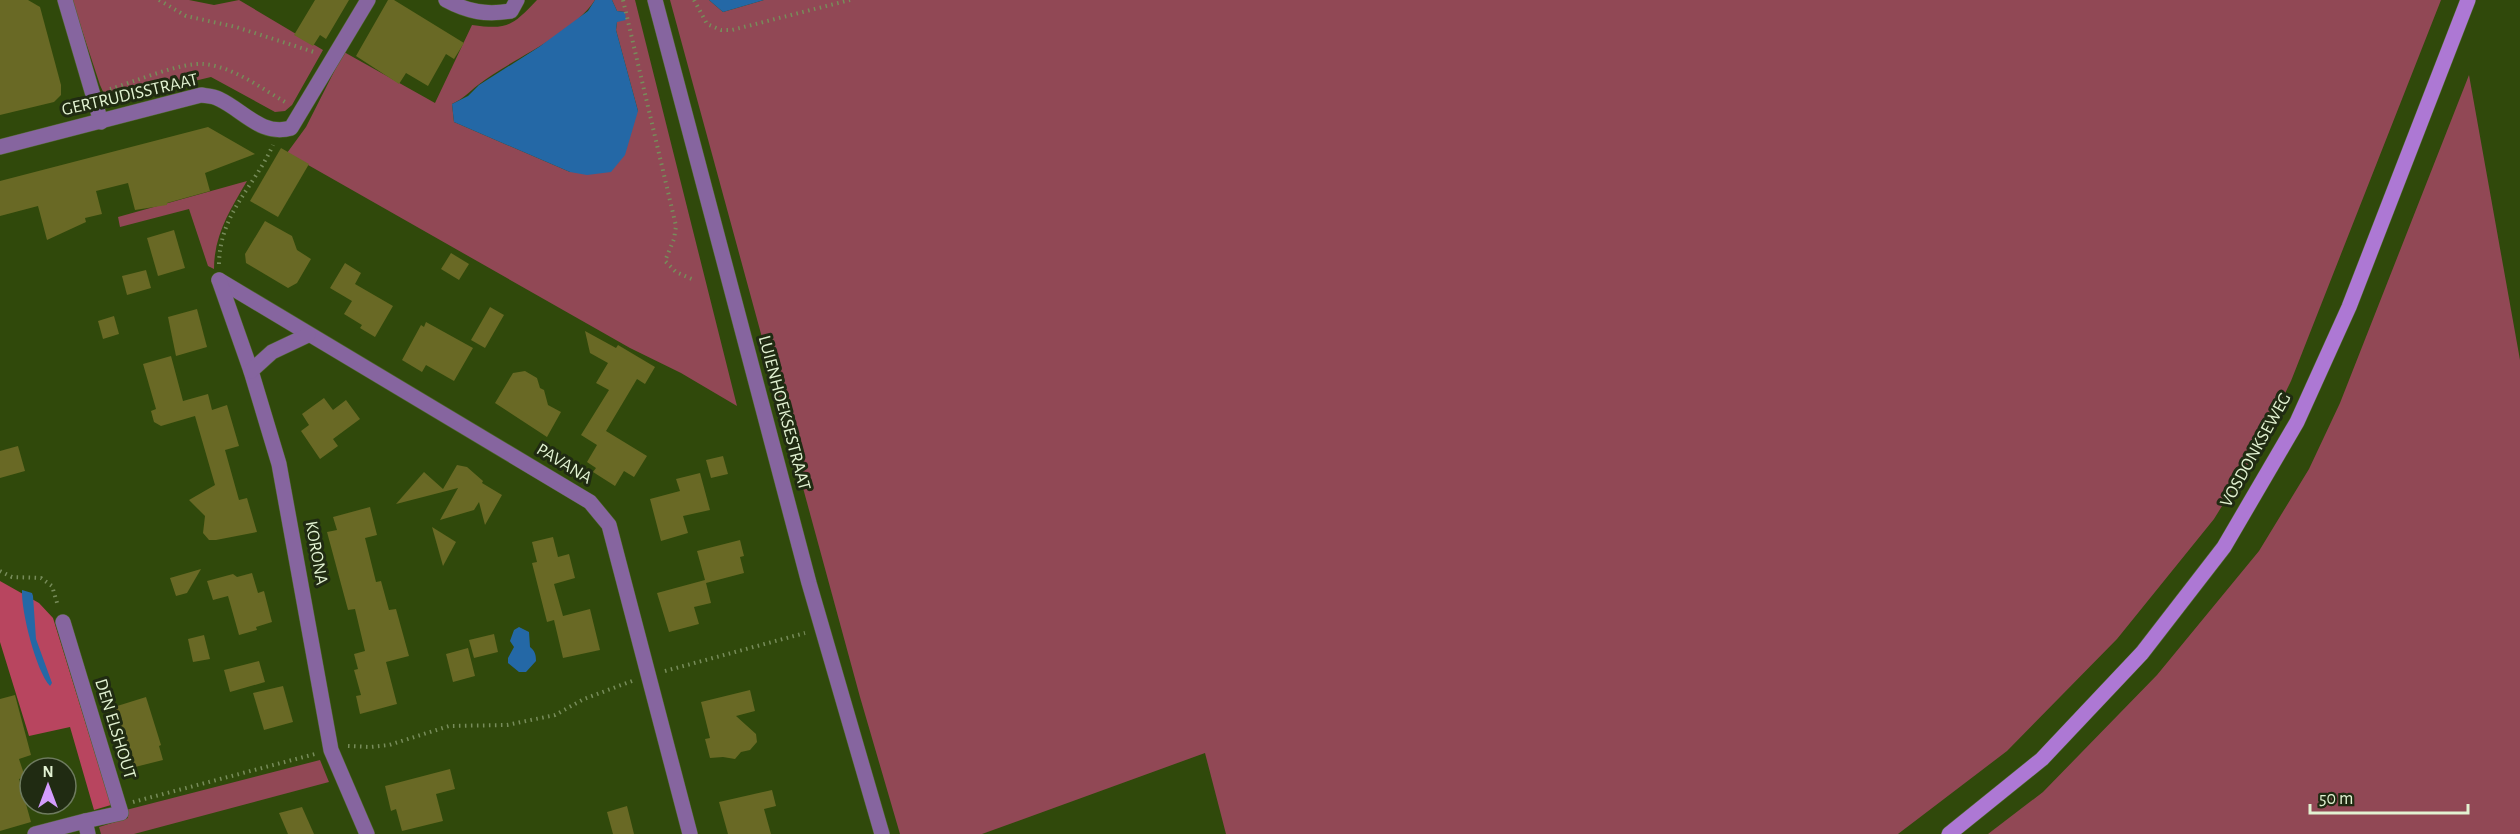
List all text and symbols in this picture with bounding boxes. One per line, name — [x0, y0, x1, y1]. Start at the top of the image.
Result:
street label: GERTRUDISSTRAAT — [60, 71, 200, 119]
street label: LUIENHOEKSESTRAAT — [755, 334, 813, 492]
street label: VOSDONKSEWEG — [2217, 390, 2295, 510]
street label: PAVANA — [533, 440, 595, 488]
street label: KORONA — [302, 520, 331, 587]
street label: DEN ELSHOUT — [91, 677, 139, 781]
north arrow — [18, 756, 78, 816]
text: N — [42, 764, 54, 780]
scale bar — [2310, 777, 2468, 815]
text: 50 m — [2319, 790, 2353, 808]

